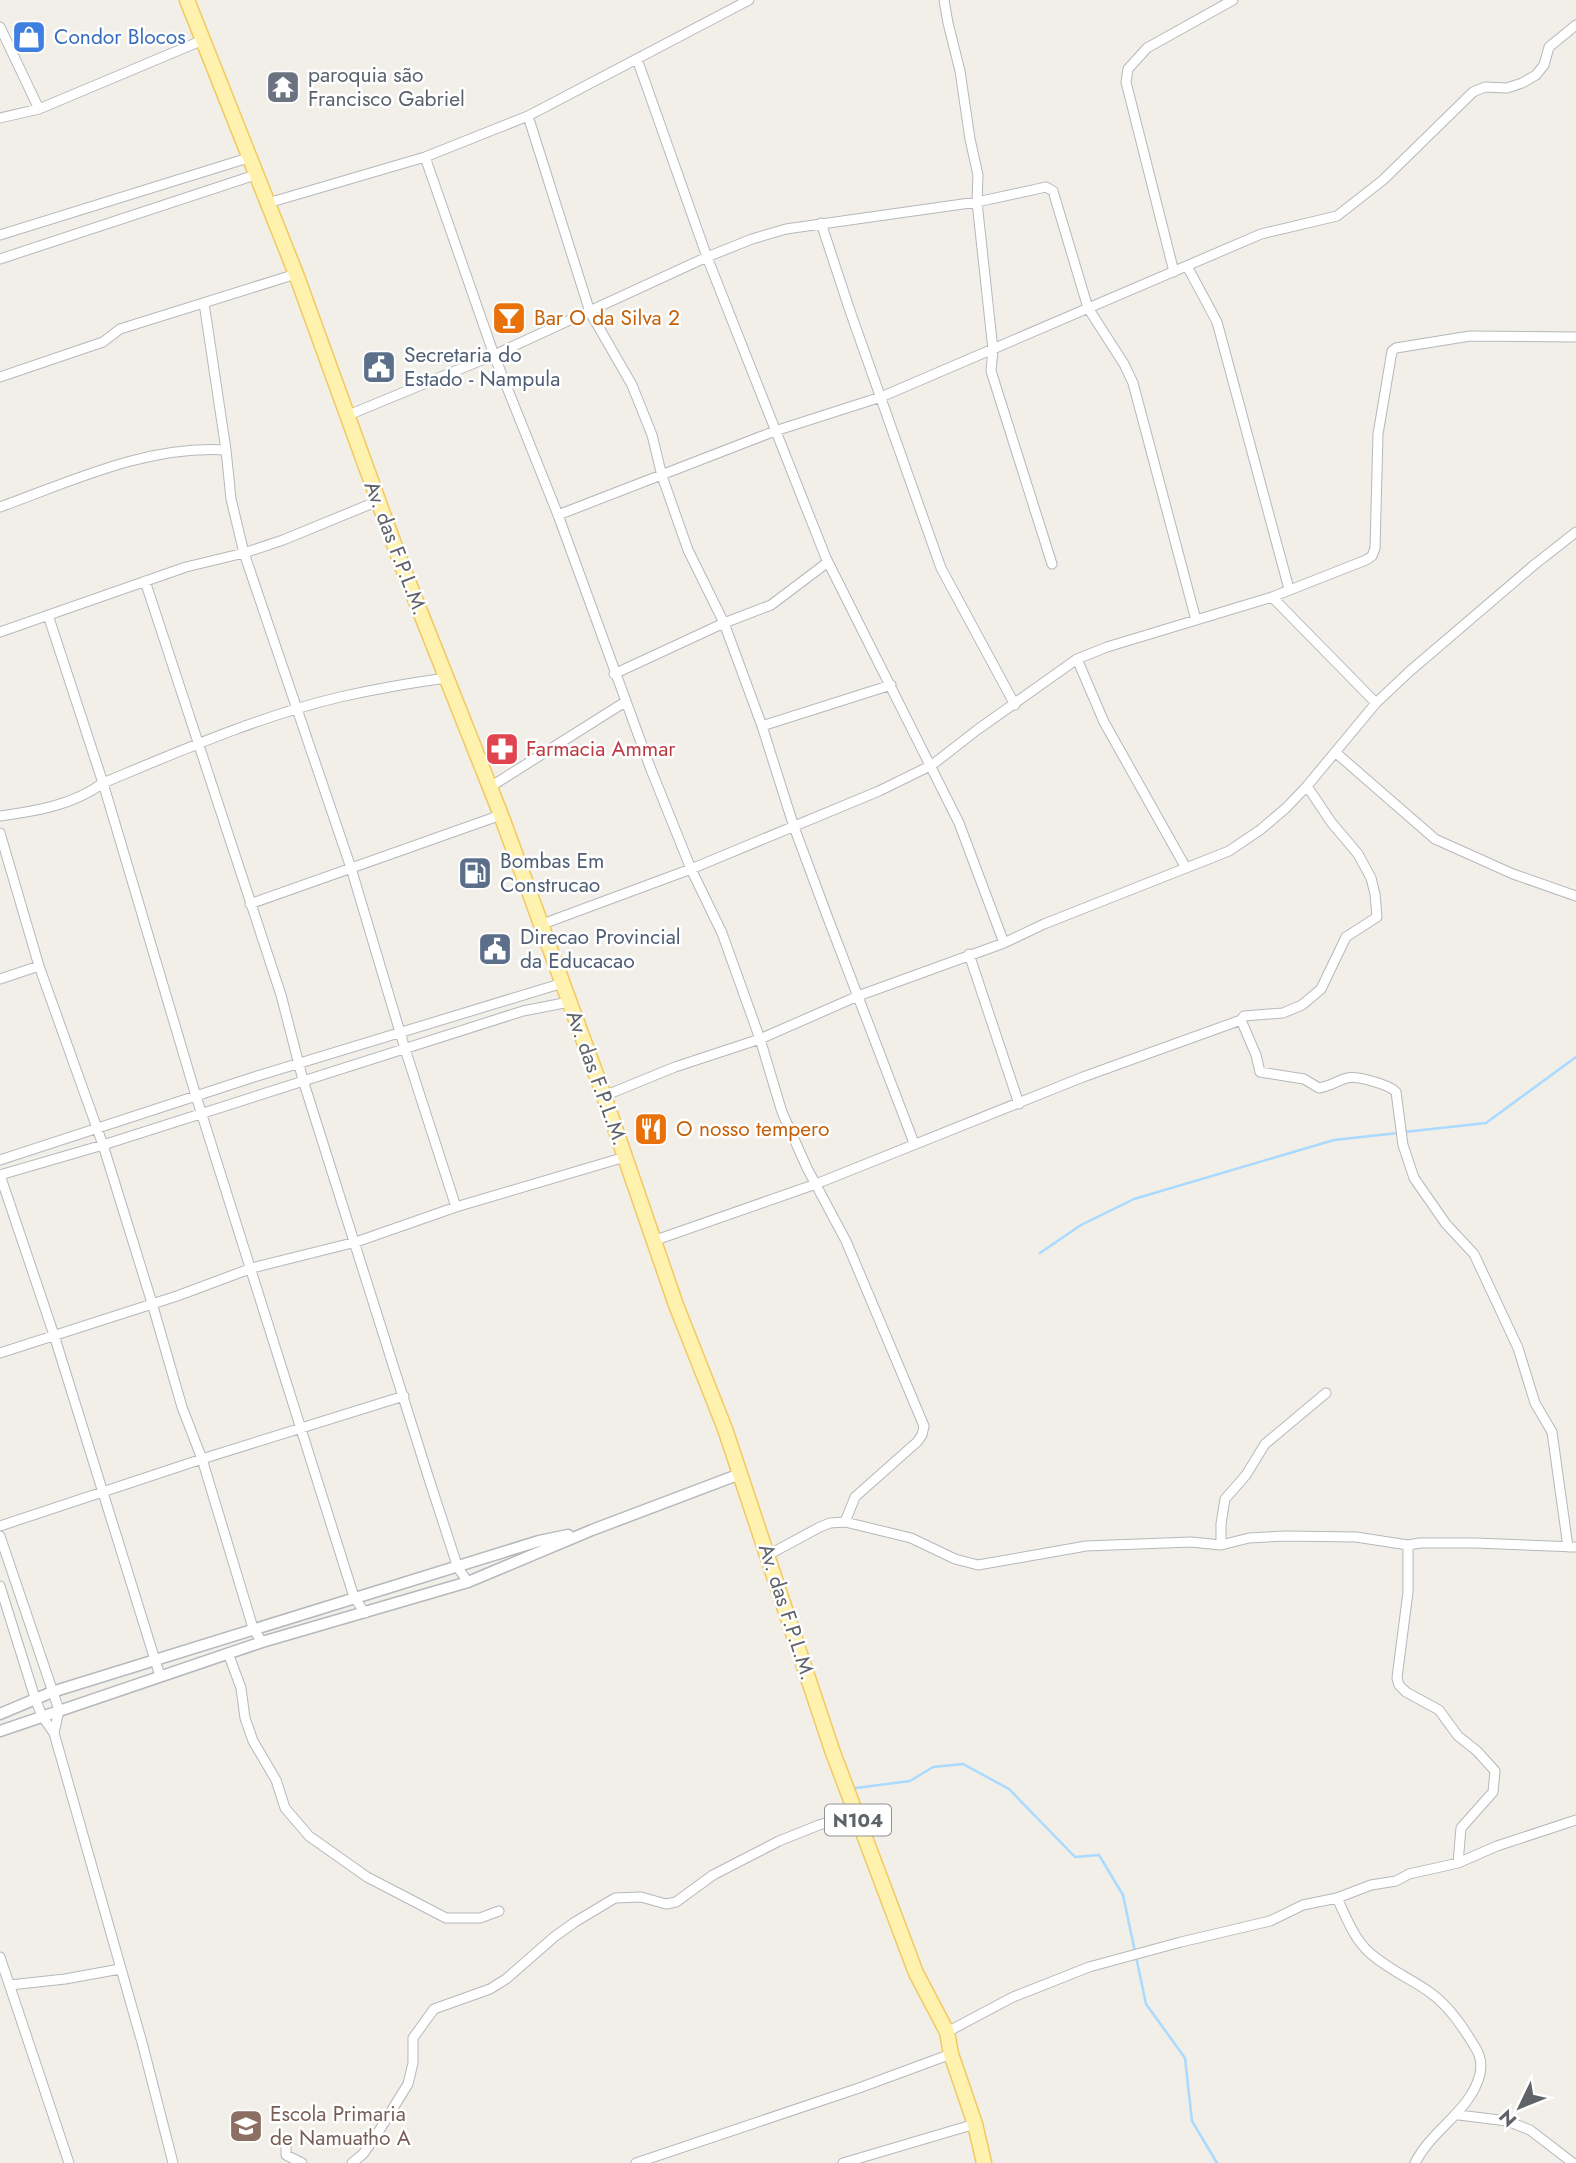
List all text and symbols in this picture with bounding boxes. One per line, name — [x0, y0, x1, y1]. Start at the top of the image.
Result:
shop icon: Condor Blocos — [10, 18, 48, 56]
place label: Condor Blocos — [54, 22, 186, 52]
place label: paroquia são Francisco Gabriel — [308, 60, 465, 114]
temple icon: paroquia são Francisco Gabriel — [264, 68, 302, 106]
bar icon: Bar O da Silva 2 — [490, 299, 528, 337]
place label: Bar O da Silva 2 — [534, 303, 680, 333]
place label: Secretaria do Estado - Nampula — [404, 340, 560, 394]
public building icon: Secretaria do Estado - Nampula — [360, 348, 398, 386]
street label: Av. das F.P.L.M. — [357, 477, 435, 619]
pharmacy icon: Farmacia Ammar — [483, 730, 521, 768]
place label: Farmacia Ammar — [526, 734, 676, 764]
place label: Bombas Em Construcao — [500, 846, 604, 900]
fuel station icon: Bombas Em Construcao — [456, 854, 494, 892]
place label: Direcao Provincial da Educacao — [520, 922, 681, 976]
public building icon: Direcao Provincial da Educacao — [476, 930, 514, 968]
street label: Av. das F.P.L.M. — [559, 1006, 635, 1150]
restaurant icon: O nosso tempero — [632, 1110, 670, 1148]
place label: O nosso tempero — [676, 1114, 829, 1144]
street label: Av. das F.P.L.M. — [751, 1540, 823, 1684]
road number: N104 — [825, 1804, 891, 1836]
north arrow — [1485, 2072, 1555, 2142]
place label: Escola Primaria de Namuatho A — [270, 2099, 411, 2153]
text: N — [1493, 2104, 1523, 2133]
school or university icon: Escola Primaria de Namuatho A — [227, 2107, 265, 2145]

